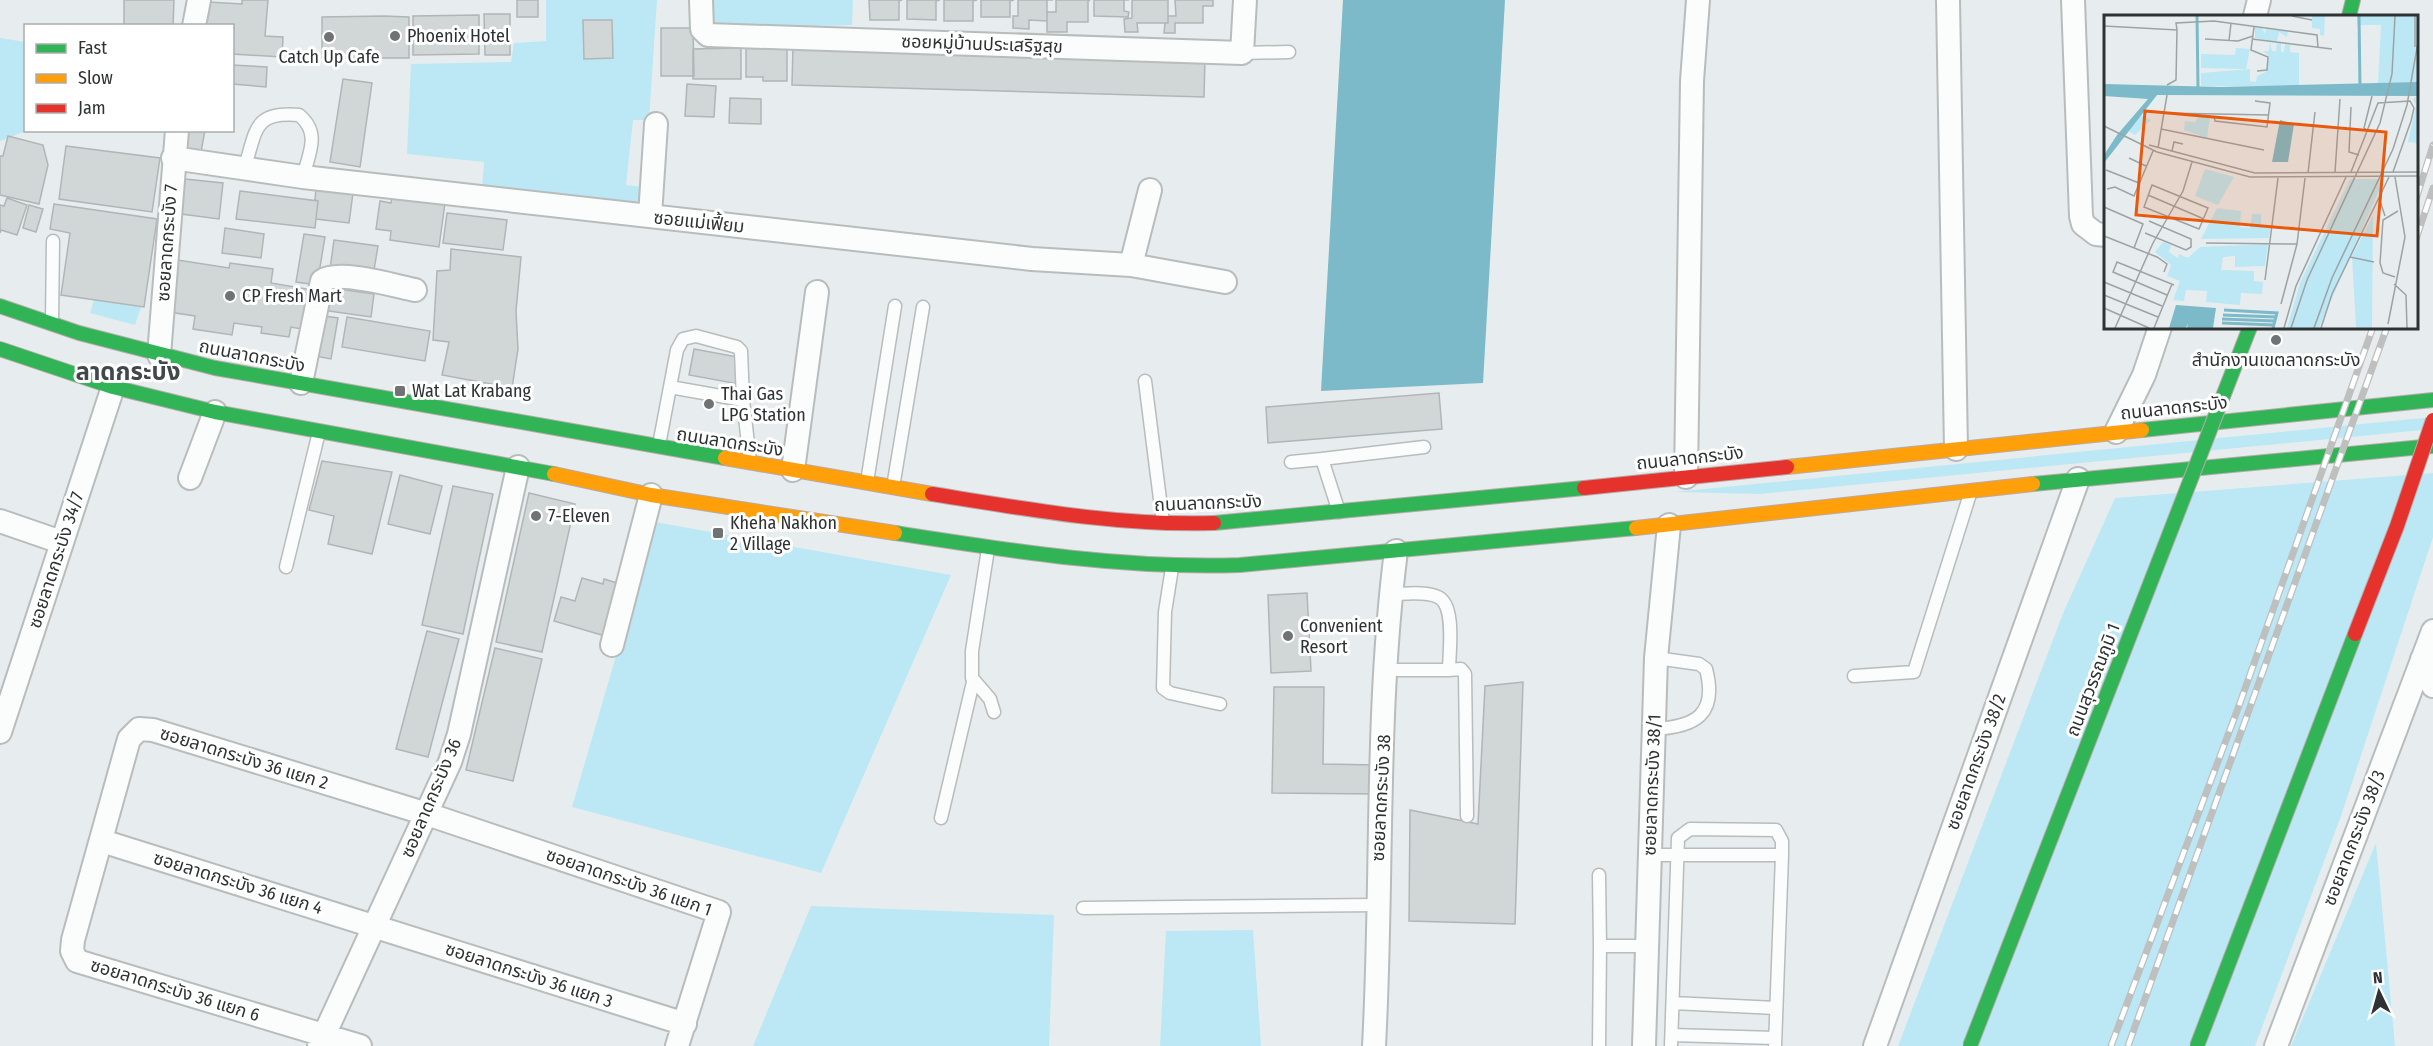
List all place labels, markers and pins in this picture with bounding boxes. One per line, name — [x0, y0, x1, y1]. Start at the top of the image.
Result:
place label: Phoenix Hotel — [407, 25, 510, 47]
marker: Phoenix Hotel — [388, 29, 402, 43]
marker: Catch Up Cafe — [322, 30, 336, 44]
place label: Catch Up Cafe — [278, 46, 380, 68]
place label: CP Fresh Mart — [242, 285, 342, 307]
marker: CP Fresh Mart — [223, 289, 237, 303]
marker: สำนักงานเขตลาดกระบัง — [2269, 333, 2283, 347]
place label: สำนักงานเขตลาดกระบัง — [2192, 349, 2360, 371]
place label: Wat Lat Krabang — [412, 380, 531, 402]
place label: Thai Gas LPG Station — [721, 383, 806, 426]
marker: Wat Lat Krabang — [393, 384, 407, 398]
marker: Thai Gas LPG Station — [702, 397, 716, 411]
place label: 7-Eleven — [548, 505, 610, 527]
marker: 7-Eleven — [529, 509, 543, 523]
place label: Kheha Nakhon 2 Village — [730, 512, 837, 555]
marker: Kheha Nakhon 2 Village — [711, 526, 725, 540]
place label: Convenient Resort — [1300, 615, 1383, 658]
marker: Convenient Resort — [1281, 629, 1295, 643]

